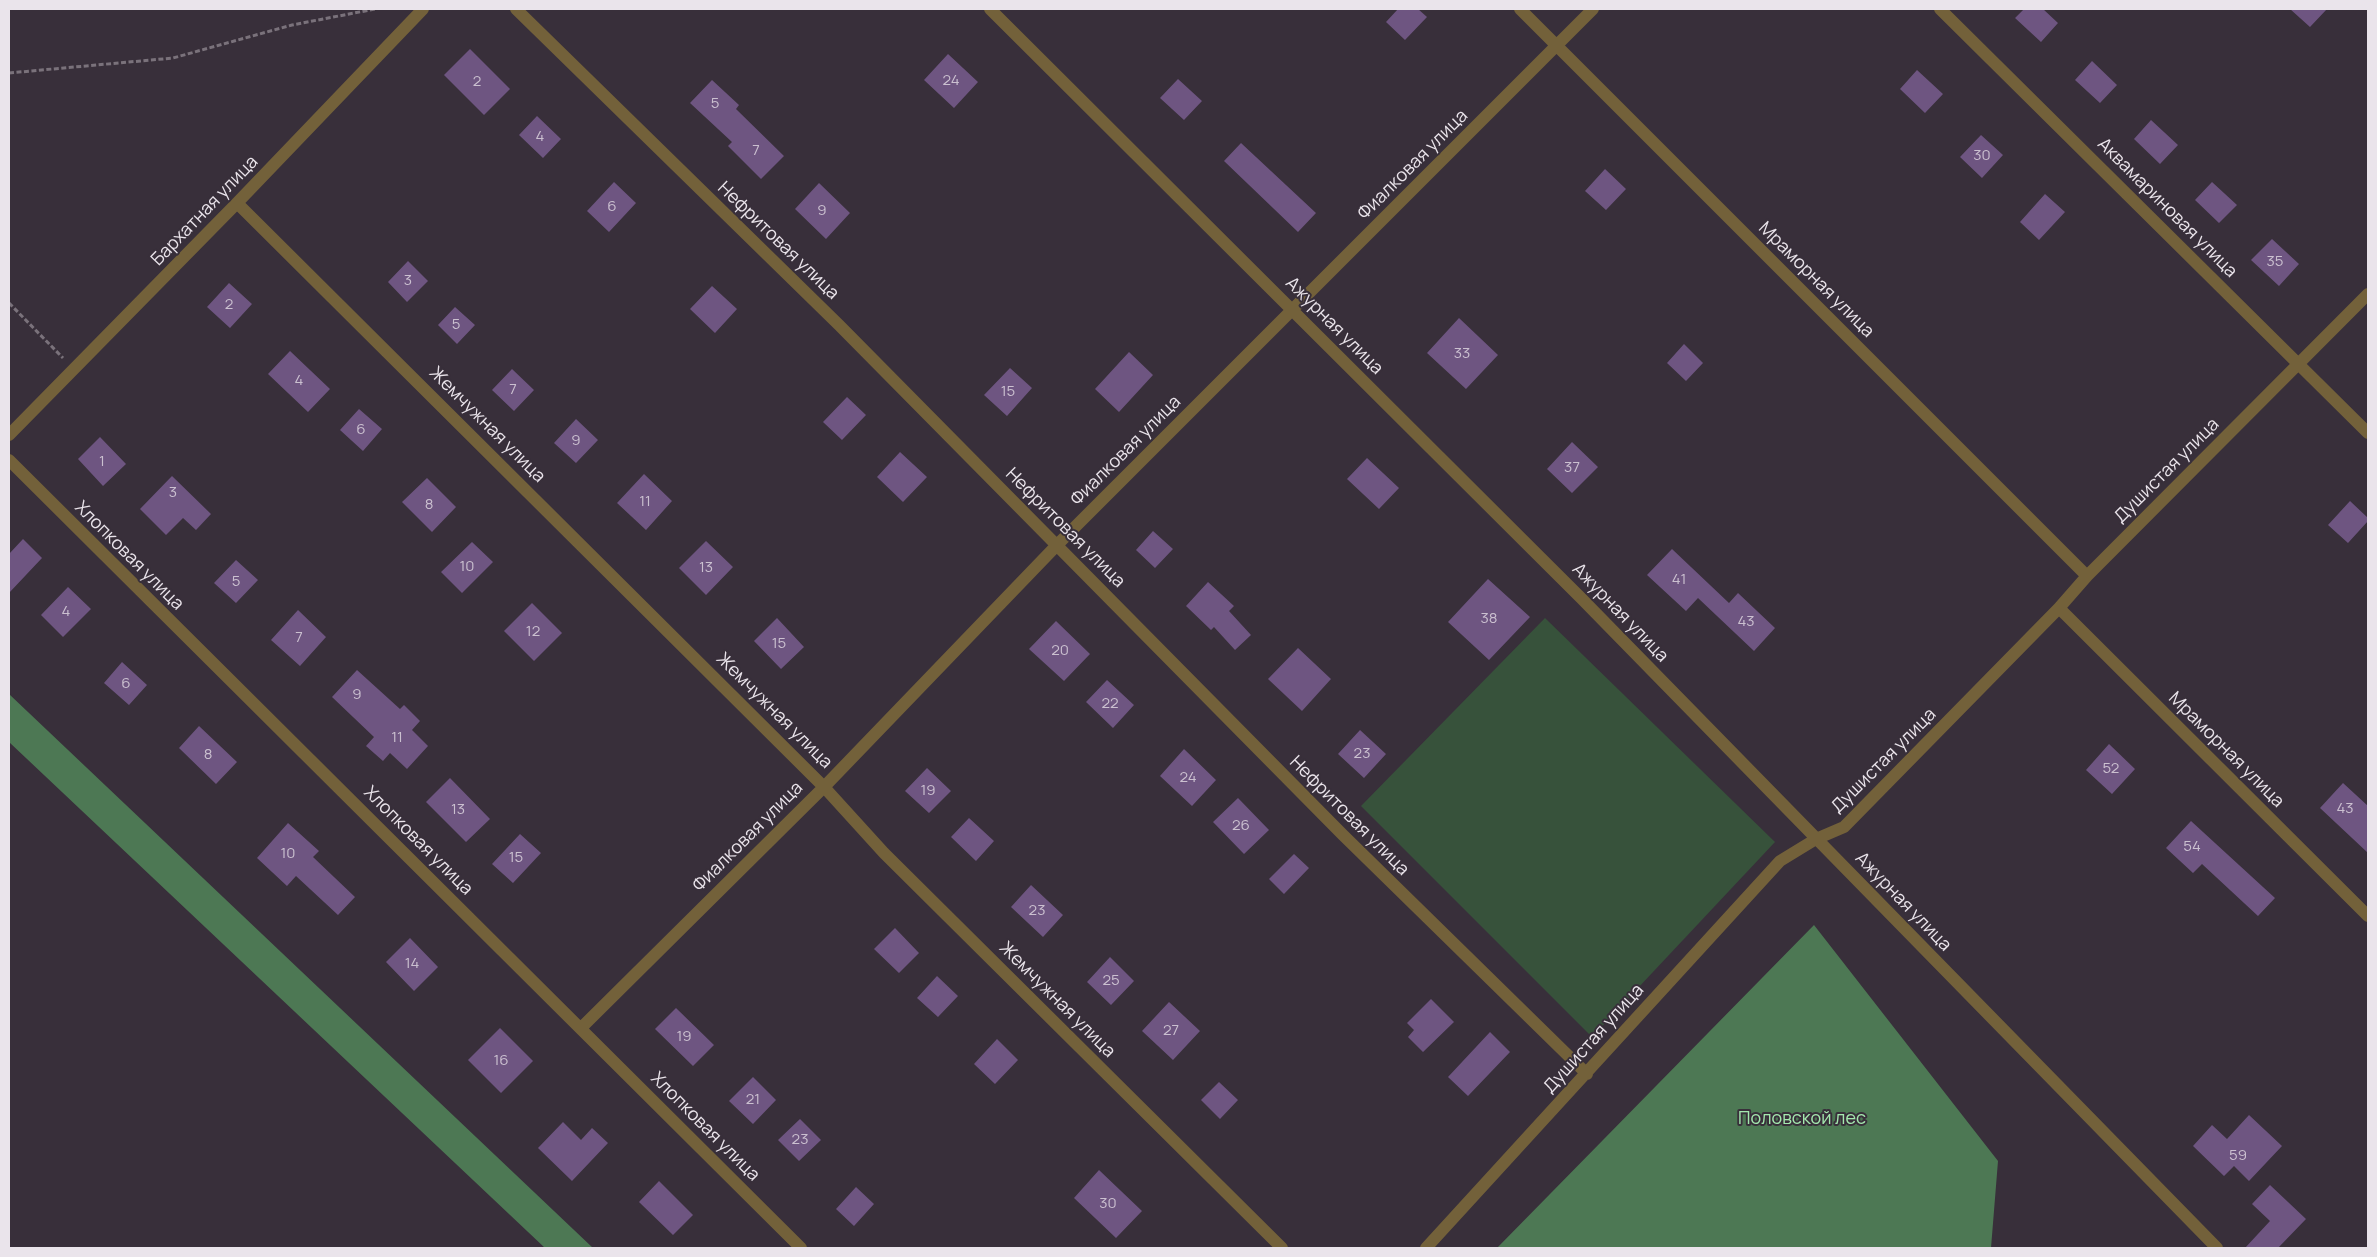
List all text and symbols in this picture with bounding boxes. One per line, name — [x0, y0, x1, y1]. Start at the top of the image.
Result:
house number: 24 — [942, 72, 960, 90]
house number: 2 — [473, 73, 481, 91]
house number: 5 — [711, 95, 719, 113]
street label: Фиалковая улица — [1353, 105, 1473, 225]
house number: 4 — [536, 128, 544, 146]
street label: Аквамариновая улица — [2093, 134, 2241, 282]
house number: 7 — [752, 142, 760, 160]
house number: 30 — [1973, 147, 1991, 165]
street label: Бархатная улица — [147, 152, 263, 270]
street label: Нефритовая улица — [713, 178, 843, 304]
house number: 6 — [607, 198, 617, 216]
house number: 9 — [817, 202, 827, 220]
street label: Мраморная улица — [1754, 218, 1878, 342]
house number: 35 — [2267, 253, 2283, 271]
house number: 3 — [404, 272, 412, 290]
street label: Ажурная улица — [1281, 273, 1387, 379]
house number: 2 — [225, 296, 233, 314]
house number: 5 — [452, 316, 460, 334]
house number: 33 — [1454, 345, 1470, 363]
street label: Жемчужная улица — [425, 363, 549, 487]
house number: 4 — [295, 372, 303, 390]
house number: 7 — [509, 381, 517, 399]
house number: 15 — [1001, 383, 1015, 401]
street label: Фиалковая улица — [1066, 391, 1186, 511]
street label: Душистая улица — [2110, 414, 2224, 528]
house number: 6 — [356, 421, 366, 439]
house number: 9 — [571, 432, 581, 450]
house number: 1 — [99, 453, 105, 471]
house number: 37 — [1564, 459, 1580, 477]
street label: Нефритовая улица — [1001, 464, 1129, 592]
house number: 3 — [169, 484, 177, 502]
house number: 11 — [639, 493, 651, 511]
house number: 8 — [425, 496, 433, 514]
street label: Хлопковая улица — [70, 497, 188, 615]
house number: 10 — [460, 558, 474, 576]
house number: 13 — [699, 559, 713, 577]
street label: Ажурная улица — [1567, 559, 1673, 667]
house number: 41 — [1672, 571, 1686, 589]
house number: 5 — [232, 573, 240, 591]
house number: 4 — [62, 603, 70, 621]
house number: 38 — [1480, 610, 1498, 628]
house number: 43 — [1737, 613, 1755, 631]
house number: 12 — [526, 623, 540, 641]
house number: 7 — [295, 629, 303, 647]
house number: 15 — [772, 635, 786, 653]
house number: 20 — [1051, 642, 1069, 660]
street label: Жемчужная улица — [712, 649, 836, 773]
house number: 6 — [121, 675, 131, 693]
house number: 9 — [352, 686, 362, 704]
street label: Мраморная улица — [2164, 688, 2288, 812]
house number: 22 — [1101, 695, 1119, 713]
street label: Душистая улица — [1827, 704, 1941, 818]
house number: 11 — [391, 729, 403, 747]
house number: 23 — [1354, 745, 1370, 763]
house number: 8 — [204, 746, 212, 764]
street label: Нефритовая улица — [1285, 752, 1413, 880]
house number: 52 — [2103, 760, 2119, 778]
house number: 24 — [1179, 769, 1197, 787]
street label: Фиалковая улица — [688, 777, 808, 897]
street label: Хлопковая улица — [359, 782, 477, 900]
house number: 19 — [920, 782, 936, 800]
house number: 43 — [2336, 800, 2354, 818]
house number: 13 — [451, 801, 465, 819]
house number: 26 — [1232, 817, 1250, 835]
house number: 54 — [2183, 838, 2201, 856]
house number: 10 — [281, 845, 295, 863]
street label: Ажурная улица — [1850, 848, 1956, 956]
house number: 15 — [509, 849, 523, 867]
house number: 23 — [1029, 902, 1045, 920]
street label: Жемчужная улица — [995, 938, 1119, 1062]
house number: 14 — [405, 955, 419, 973]
house number: 25 — [1102, 972, 1120, 990]
street label: Душистая улица — [1539, 980, 1649, 1098]
house number: 27 — [1163, 1022, 1179, 1040]
house number: 19 — [676, 1028, 692, 1046]
house number: 16 — [493, 1052, 509, 1070]
street label: Хлопковая улица — [646, 1068, 764, 1186]
house number: 21 — [746, 1091, 760, 1109]
park label: Половской лес — [1738, 1108, 1866, 1130]
house number: 23 — [792, 1131, 808, 1149]
house number: 59 — [2229, 1147, 2247, 1165]
house number: 30 — [1099, 1195, 1117, 1213]

